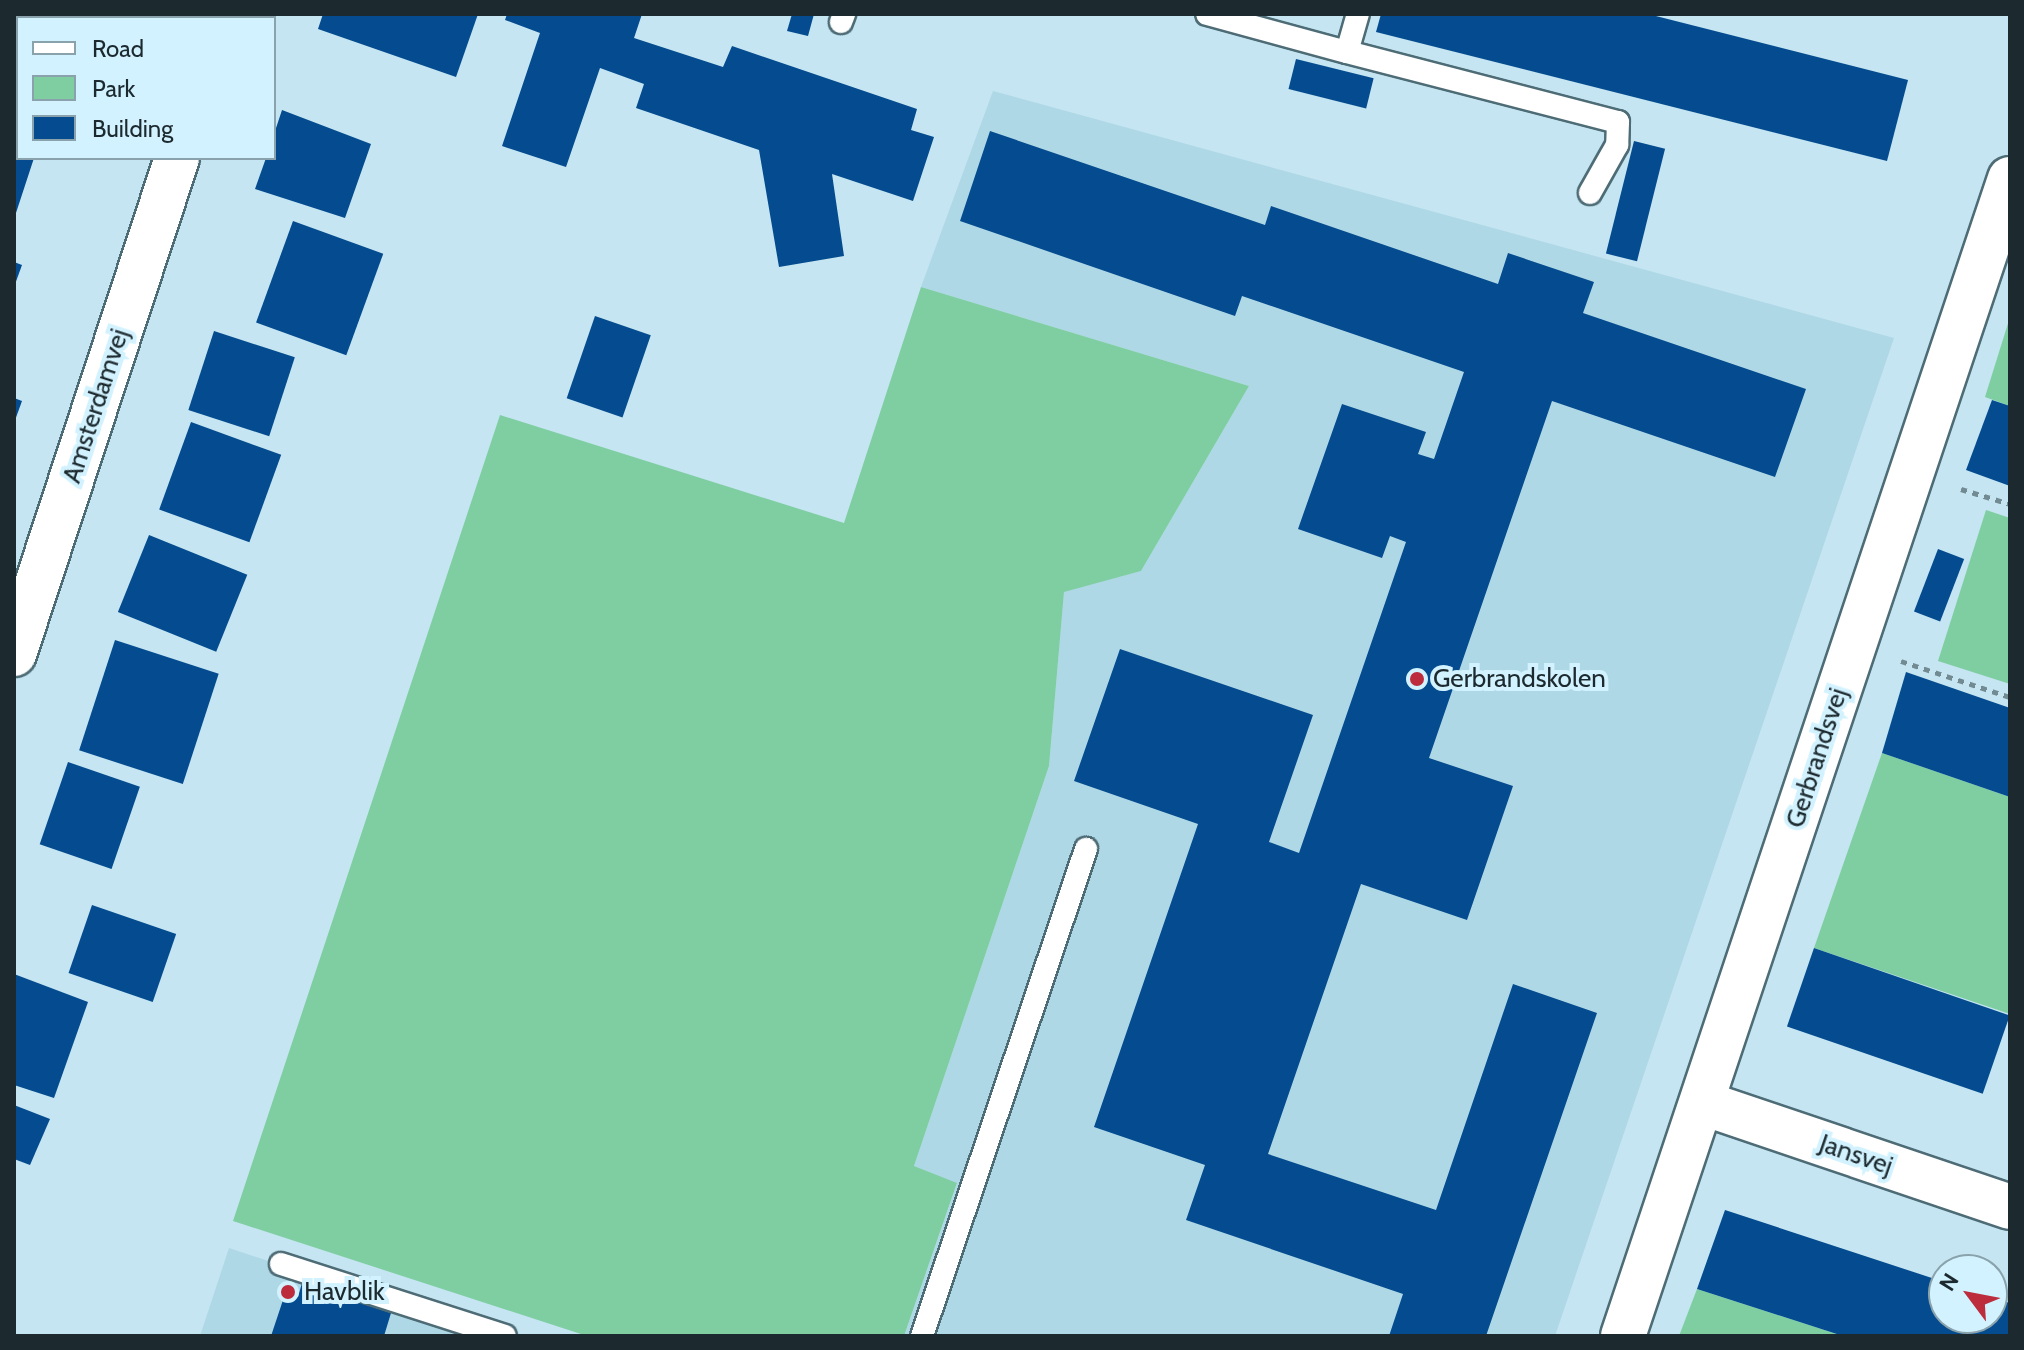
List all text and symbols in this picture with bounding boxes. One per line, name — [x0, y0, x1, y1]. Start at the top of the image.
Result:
legend — [16, 16, 276, 160]
text: Road — [92, 34, 144, 63]
text: Park — [92, 74, 135, 103]
text: Building — [92, 114, 173, 143]
street label: Amsterdamvej — [56, 325, 136, 487]
place label: Gerbrandskolen — [1433, 663, 1606, 695]
marker: Gerbrandskolen — [1408, 670, 1426, 688]
street label: Gerbrandsvej — [1780, 684, 1854, 832]
street label: Jansvej — [1815, 1128, 1897, 1182]
north arrow — [1928, 1254, 2008, 1334]
text: N — [1933, 1268, 1964, 1296]
place label: Havblik — [304, 1276, 385, 1308]
marker: Havblik — [279, 1283, 297, 1301]

